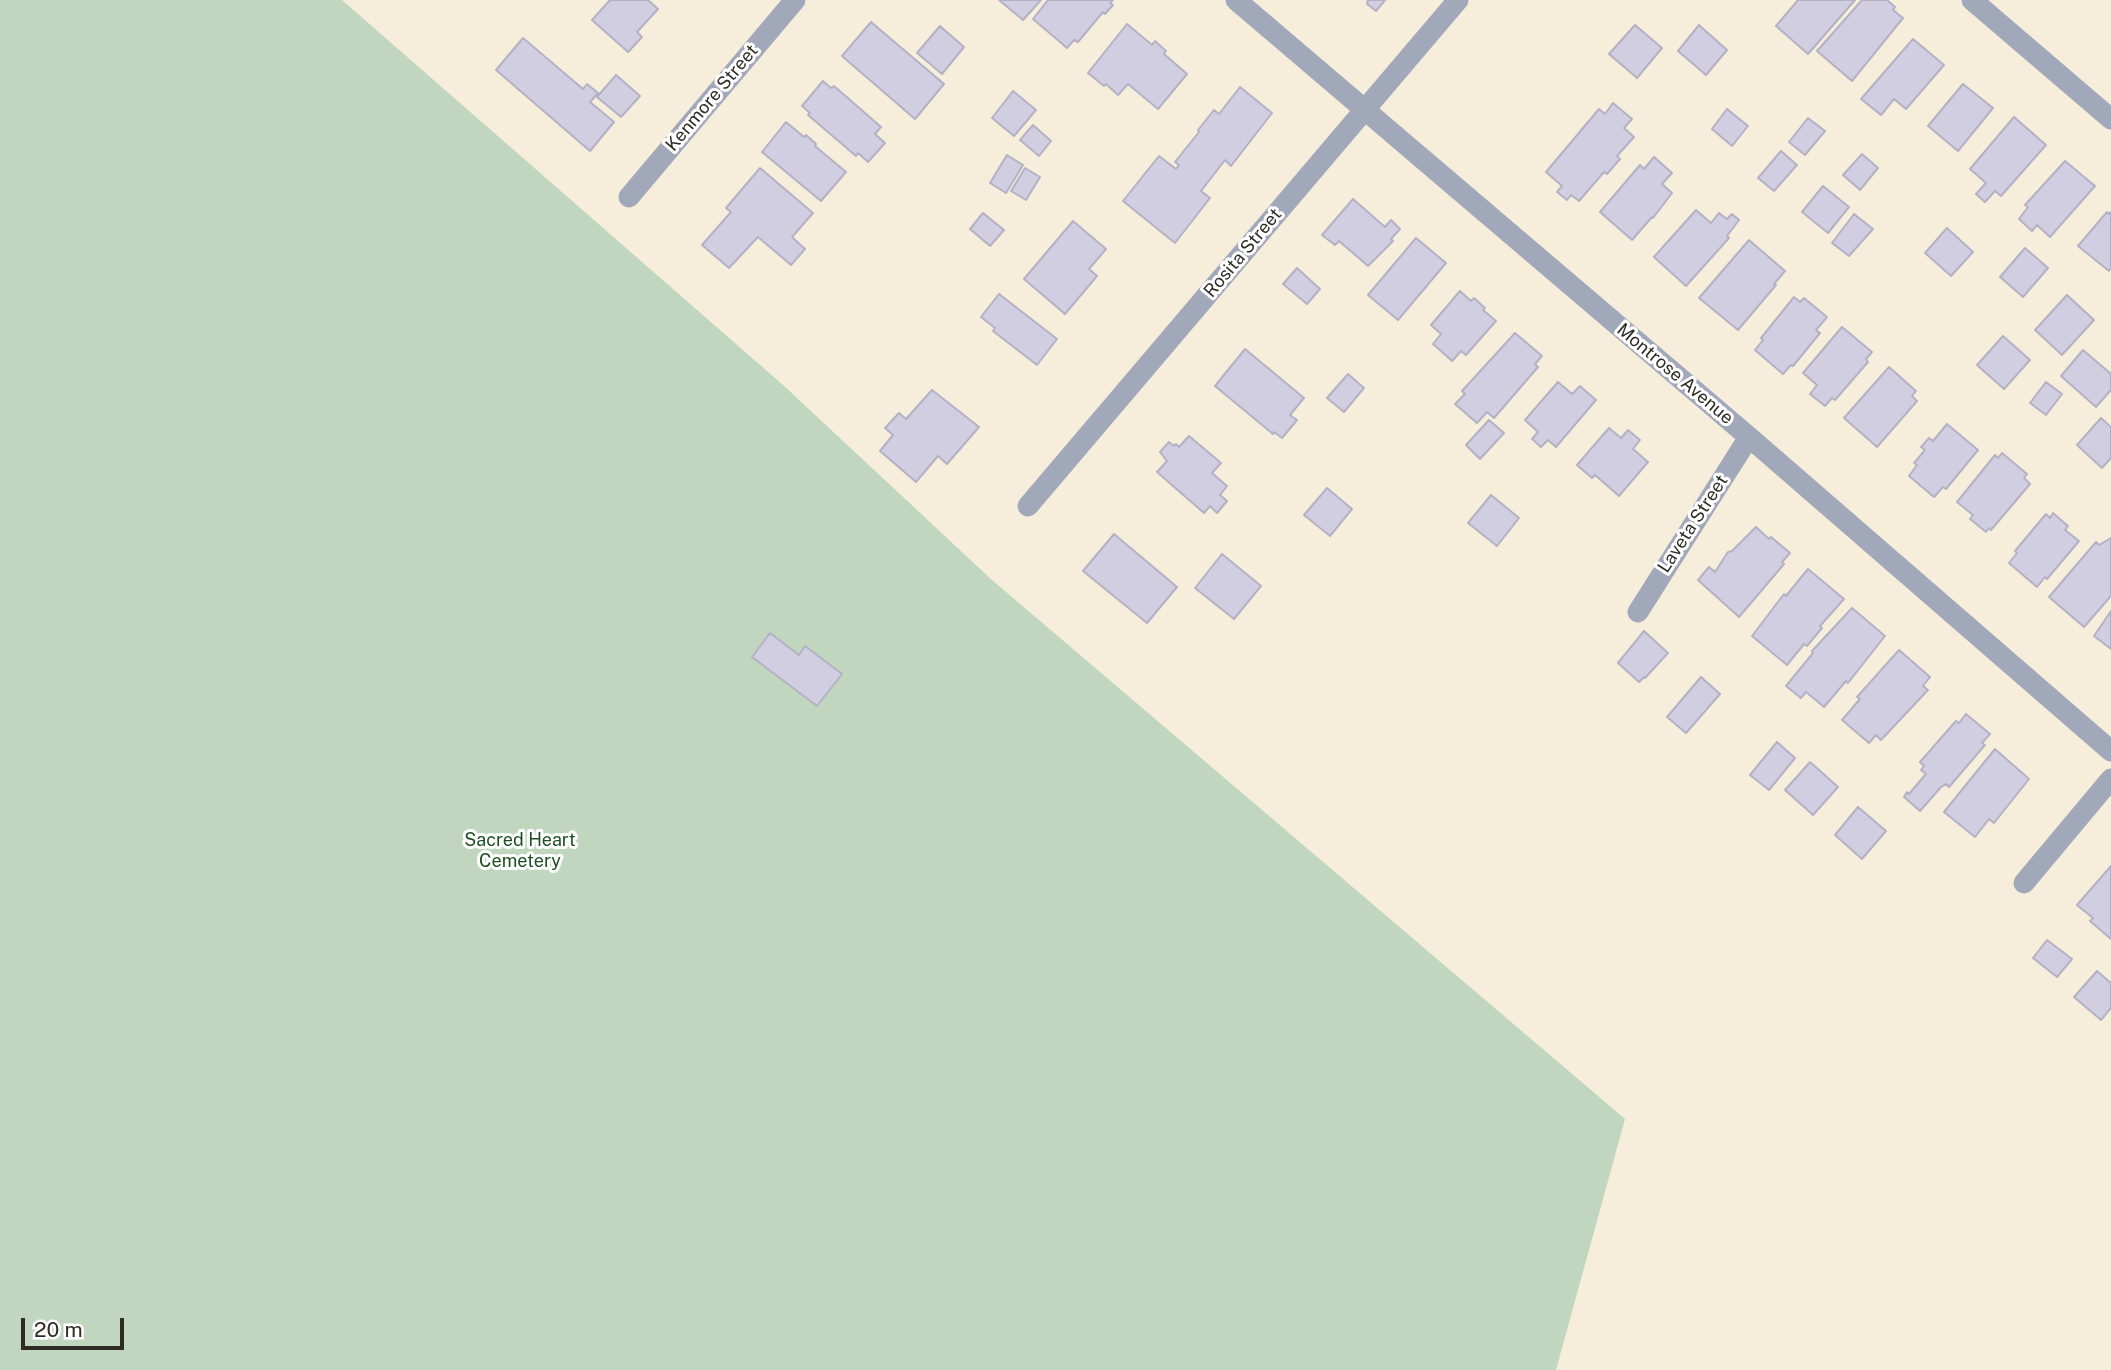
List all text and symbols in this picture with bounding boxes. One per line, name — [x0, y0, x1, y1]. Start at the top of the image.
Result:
street label: Kenmore Street — [661, 40, 763, 156]
street label: Rosita Street — [1200, 204, 1286, 302]
street label: Montrose Avenue — [1612, 319, 1738, 429]
street label: Laveta Street — [1653, 471, 1733, 577]
park label: Sacred Heart Cemetery — [464, 829, 576, 872]
scale bar — [24, 1304, 128, 1348]
text: 20 m — [34, 1317, 83, 1342]

